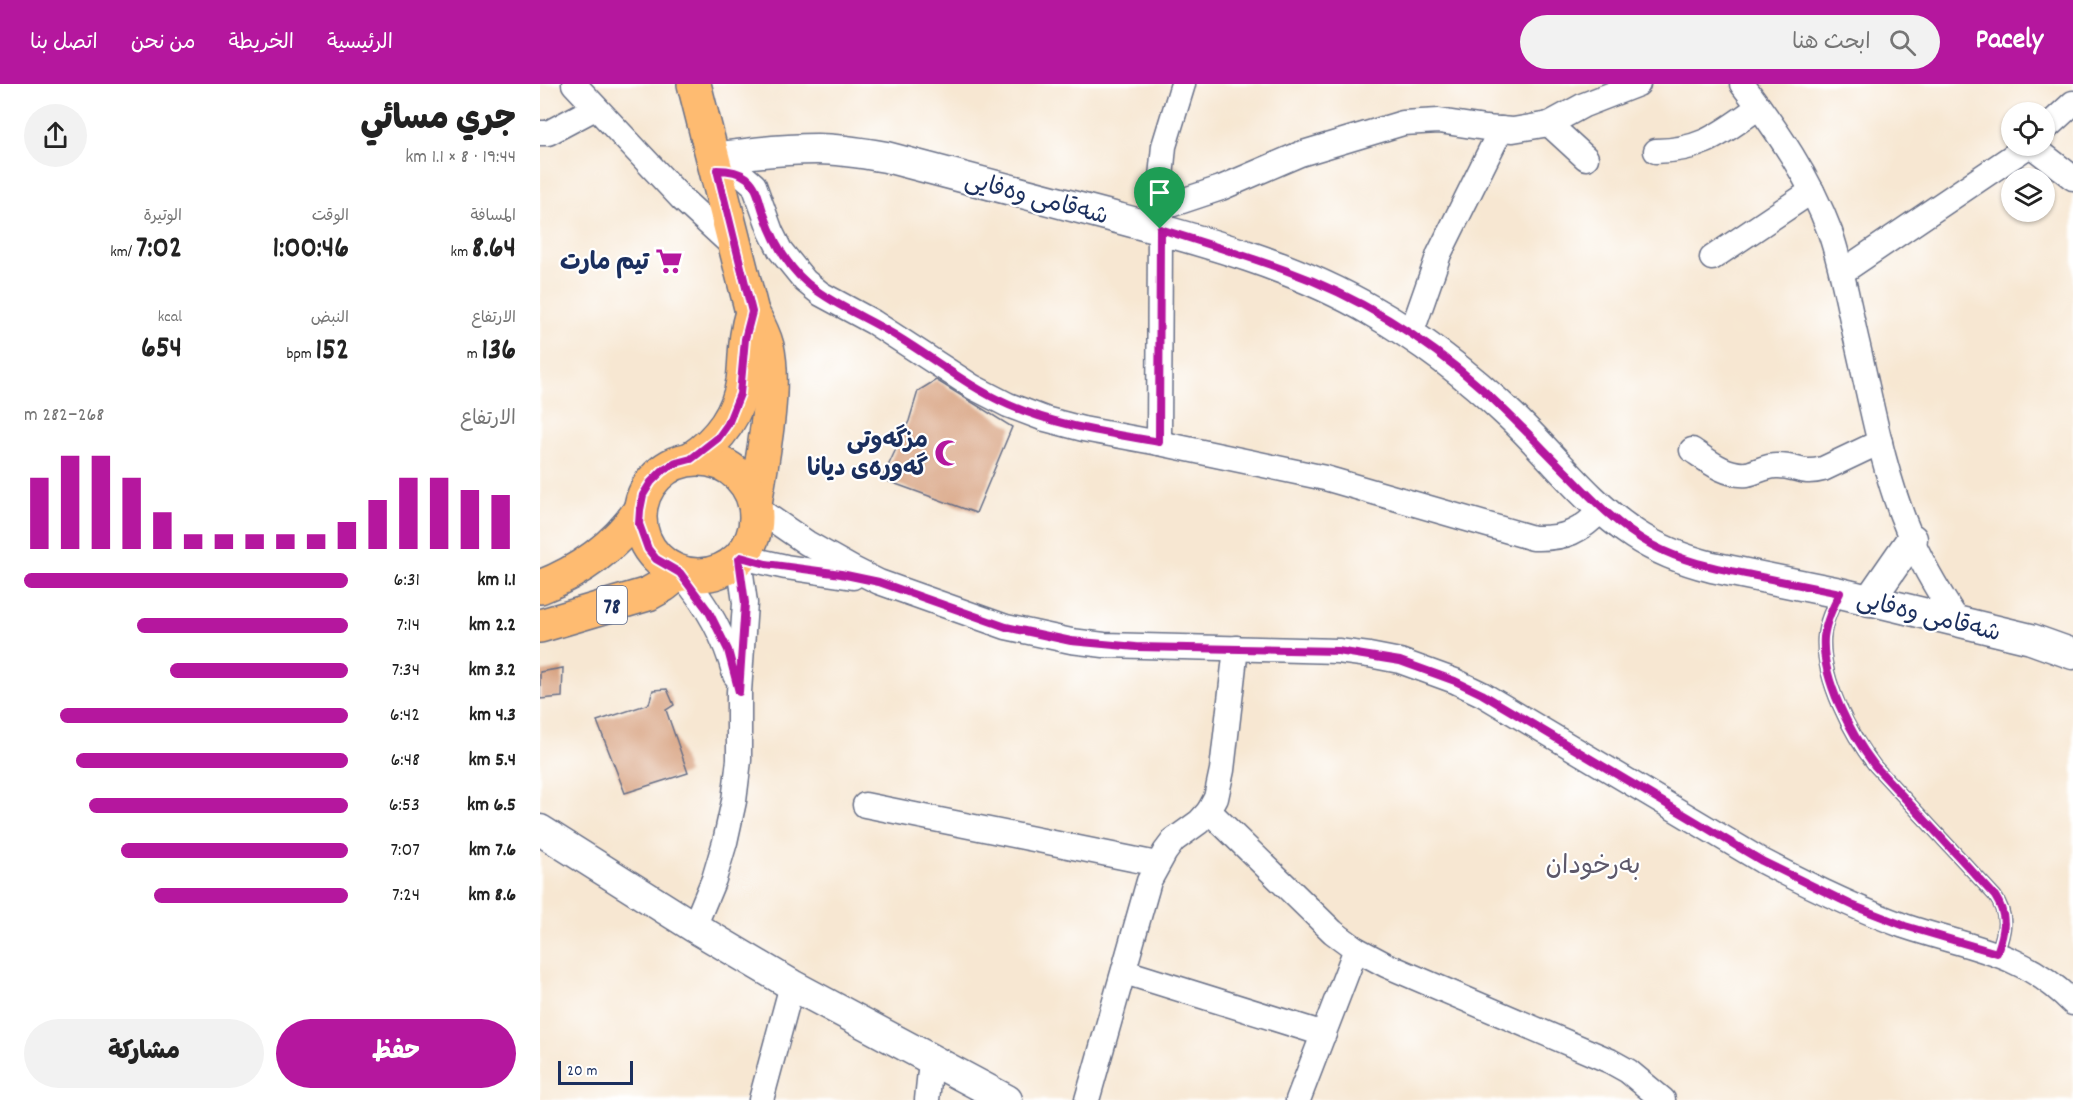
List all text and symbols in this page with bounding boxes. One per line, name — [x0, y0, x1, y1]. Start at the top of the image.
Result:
search box — [1520, 15, 1940, 69]
text: Pacely — [1976, 22, 2043, 62]
icon: search — [1886, 26, 1919, 59]
text: ابحث هنا — [1792, 28, 1871, 59]
text: اتصل بنا — [30, 29, 98, 59]
text: من نحن — [131, 29, 195, 59]
text: الخريطة — [228, 29, 294, 59]
text: الرئيسية — [327, 29, 393, 59]
text: جري مسائي — [360, 98, 516, 145]
map controls — [2001, 102, 2055, 222]
button: locate — [2001, 102, 2055, 156]
button: share — [24, 104, 87, 167]
text: 19:44 · 8 × 1.1 km — [405, 144, 516, 172]
street label: شەقامی وەفایی — [961, 164, 1112, 235]
pin — [1134, 167, 1185, 229]
button: layers — [2001, 168, 2055, 222]
icon: arrive — [1143, 176, 1176, 209]
text: الوتيرة — [143, 205, 182, 228]
text: الوقت — [312, 205, 349, 228]
text: المسافة — [470, 205, 516, 228]
text: 7:02 — [136, 229, 182, 272]
text: 1:00:46 — [273, 229, 349, 272]
text: 8.64 — [472, 229, 516, 272]
text: /km — [110, 241, 136, 264]
text: km — [451, 241, 472, 264]
supermarket icon: تیم مارت — [654, 246, 684, 276]
place label: تیم مارت — [560, 247, 650, 281]
text: kcal — [158, 306, 182, 329]
text: النبض — [311, 307, 349, 330]
text: الارتفاع — [471, 307, 516, 330]
text: 654 — [141, 329, 182, 372]
text: 152 — [315, 331, 349, 374]
text: 136 — [481, 331, 516, 374]
text: bpm — [286, 343, 315, 366]
text: m — [467, 343, 481, 366]
text: 268–282 m — [24, 402, 104, 430]
text: الارتفاع — [460, 406, 516, 434]
place label: مزگەوتی گەورەی دیانا — [807, 424, 928, 487]
mosque icon: مزگەوتی گەورەی دیانا — [933, 438, 963, 468]
text: 6:31 — [394, 567, 420, 595]
text: 1.1 km — [477, 567, 516, 595]
street label: شەقامی وەفایی — [1853, 584, 2004, 652]
road number: 78 — [597, 586, 627, 624]
text: 7:14 — [396, 612, 420, 640]
text: 2.2 km — [469, 612, 516, 640]
text: 7:34 — [392, 657, 420, 685]
text: 3.2 km — [469, 657, 516, 685]
text: 6:42 — [390, 702, 420, 730]
text: 4.3 km — [469, 702, 516, 730]
text: 6:48 — [391, 747, 420, 775]
text: 5.4 km — [469, 747, 516, 775]
text: 6:53 — [389, 792, 420, 820]
text: 6.5 km — [467, 792, 516, 820]
text: 7:07 — [390, 837, 420, 865]
text: 7.6 km — [469, 837, 516, 865]
district label: بەرخودان — [1545, 849, 1641, 886]
text: 7:24 — [392, 882, 420, 910]
text: 8.6 km — [468, 882, 516, 910]
button: مشاركة — [24, 1019, 264, 1088]
button: حفظ — [276, 1019, 516, 1088]
scale bar — [558, 1058, 633, 1086]
text: 20 m — [567, 1060, 597, 1083]

